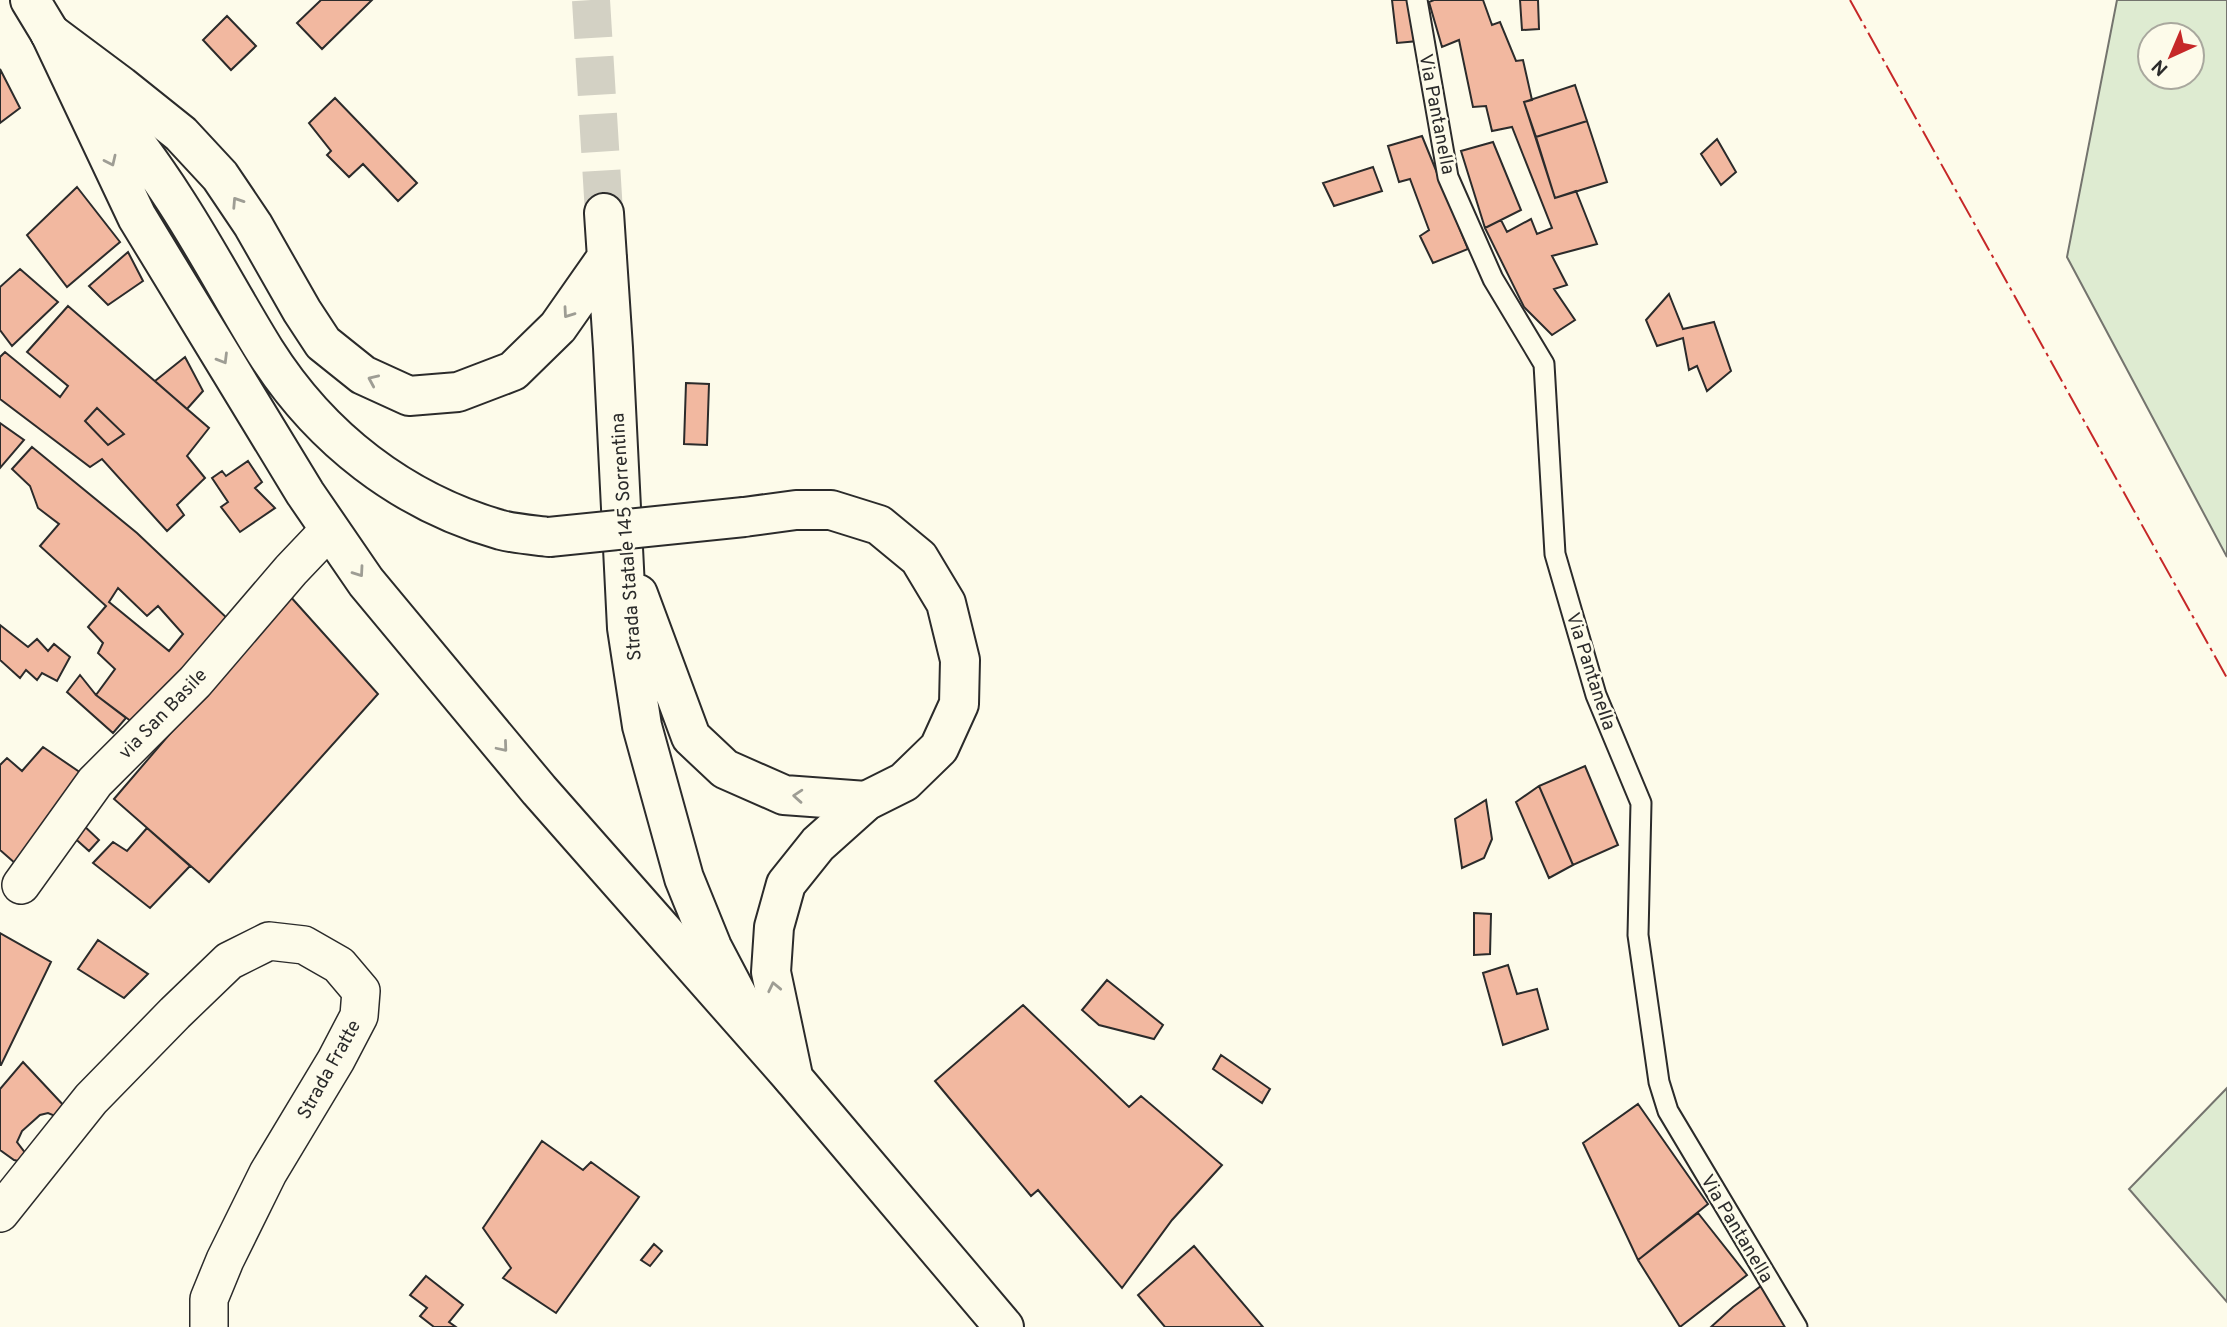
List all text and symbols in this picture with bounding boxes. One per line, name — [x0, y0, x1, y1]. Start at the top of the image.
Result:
north arrow — [2136, 21, 2206, 91]
street label: Via Pantanella — [1413, 52, 1459, 177]
text: N — [2147, 53, 2174, 80]
one-way arrow — [103, 154, 117, 167]
one-way arrow — [233, 197, 246, 210]
one-way arrow — [563, 306, 576, 319]
one-way arrow — [215, 352, 228, 365]
one-way arrow — [368, 374, 380, 388]
street label: Strada Statale 145 Sorrentina — [606, 412, 648, 662]
one-way arrow — [350, 564, 363, 577]
street label: Via Pantanella — [1560, 610, 1620, 733]
street label: via San Basile — [114, 664, 213, 765]
one-way arrow — [495, 739, 508, 751]
one-way arrow — [792, 789, 803, 804]
one-way arrow — [768, 981, 783, 993]
street label: Strada Fratte — [293, 1016, 367, 1124]
street label: Via Pantanella — [1695, 1170, 1778, 1288]

